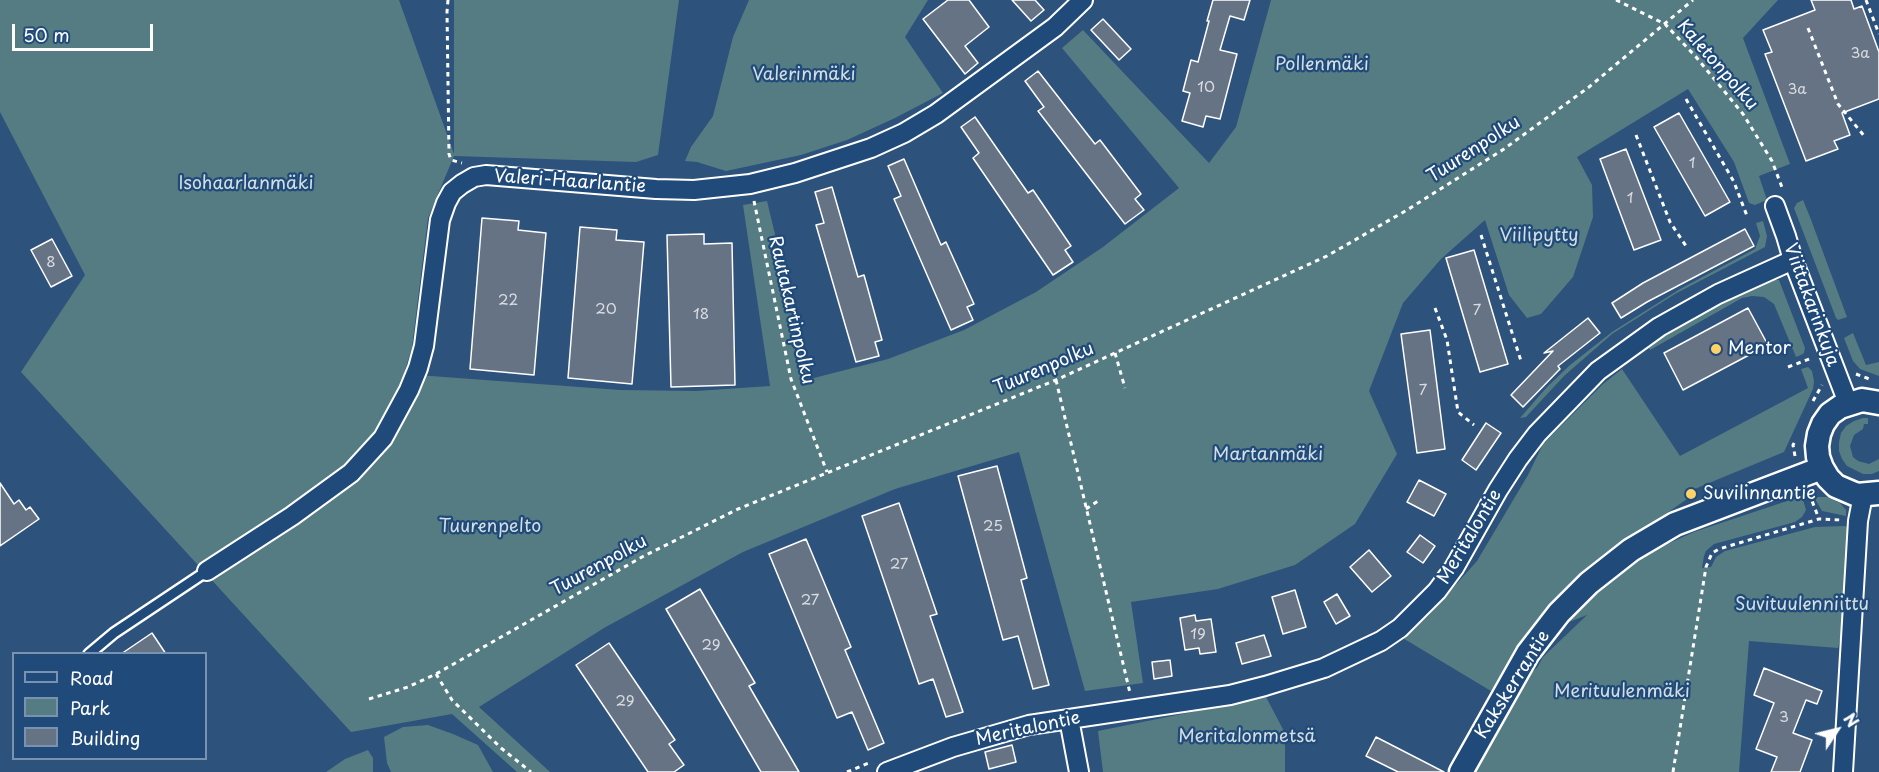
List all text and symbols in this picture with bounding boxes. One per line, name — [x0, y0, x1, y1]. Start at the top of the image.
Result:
scale bar — [15, 12, 156, 50]
street label: Kaletonpolku — [1672, 15, 1762, 115]
text: 50 m — [23, 21, 70, 48]
house number: 3a — [1850, 45, 1870, 63]
park label: Pollenmäki — [1275, 54, 1369, 76]
park label: Valerinmäki — [752, 64, 856, 86]
house number: 10 — [1197, 79, 1215, 97]
house number: 3a — [1787, 81, 1807, 99]
street label: Tuurenpolku — [1423, 112, 1525, 188]
house number: 1 — [1689, 155, 1695, 173]
street label: Valeri-Haarlantie — [493, 166, 647, 198]
park label: Isohaarlanmäki — [178, 173, 314, 195]
house number: 1 — [1627, 190, 1633, 208]
park label: Viilipytty — [1499, 225, 1579, 247]
street label: Rautakartinpolku — [763, 234, 819, 386]
street label: Viittakarinkuja — [1779, 241, 1843, 369]
house number: 8 — [46, 254, 56, 272]
house number: 22 — [498, 292, 518, 310]
house number: 20 — [595, 301, 617, 319]
house number: 7 — [1473, 302, 1481, 320]
house number: 18 — [693, 306, 709, 324]
street label: Tuurenpolku — [991, 338, 1097, 400]
place label: Mentor — [1728, 338, 1791, 360]
marker: Mentor — [1709, 342, 1723, 356]
house number: 7 — [1419, 382, 1427, 400]
park label: Martanmäki — [1213, 444, 1323, 466]
place label: Suvilinnantie — [1703, 483, 1816, 505]
street label: Meritalontie — [1433, 486, 1507, 588]
marker: Suvilinnantie — [1684, 487, 1698, 501]
park label: Tuurenpelto — [439, 516, 541, 538]
house number: 25 — [983, 518, 1003, 536]
street label: Tuurenpolku — [547, 531, 651, 601]
house number: 27 — [890, 556, 908, 574]
house number: 27 — [801, 592, 819, 610]
park label: Suvituulenniittu — [1735, 594, 1869, 616]
house number: 19 — [1190, 626, 1206, 644]
street label: Kakskerrantie — [1471, 627, 1555, 743]
house number: 29 — [701, 637, 721, 655]
legend — [12, 652, 207, 760]
text: Road — [70, 664, 114, 691]
park label: Merituulenmäki — [1554, 681, 1690, 703]
house number: 29 — [615, 693, 635, 711]
text: Park — [70, 694, 110, 721]
north arrow — [1807, 700, 1867, 760]
street label: Meritalontie — [974, 707, 1082, 751]
text: N — [1838, 708, 1865, 732]
house number: 3 — [1779, 709, 1789, 727]
text: Building — [70, 724, 140, 751]
park label: Meritalonmetsä — [1178, 726, 1316, 748]

